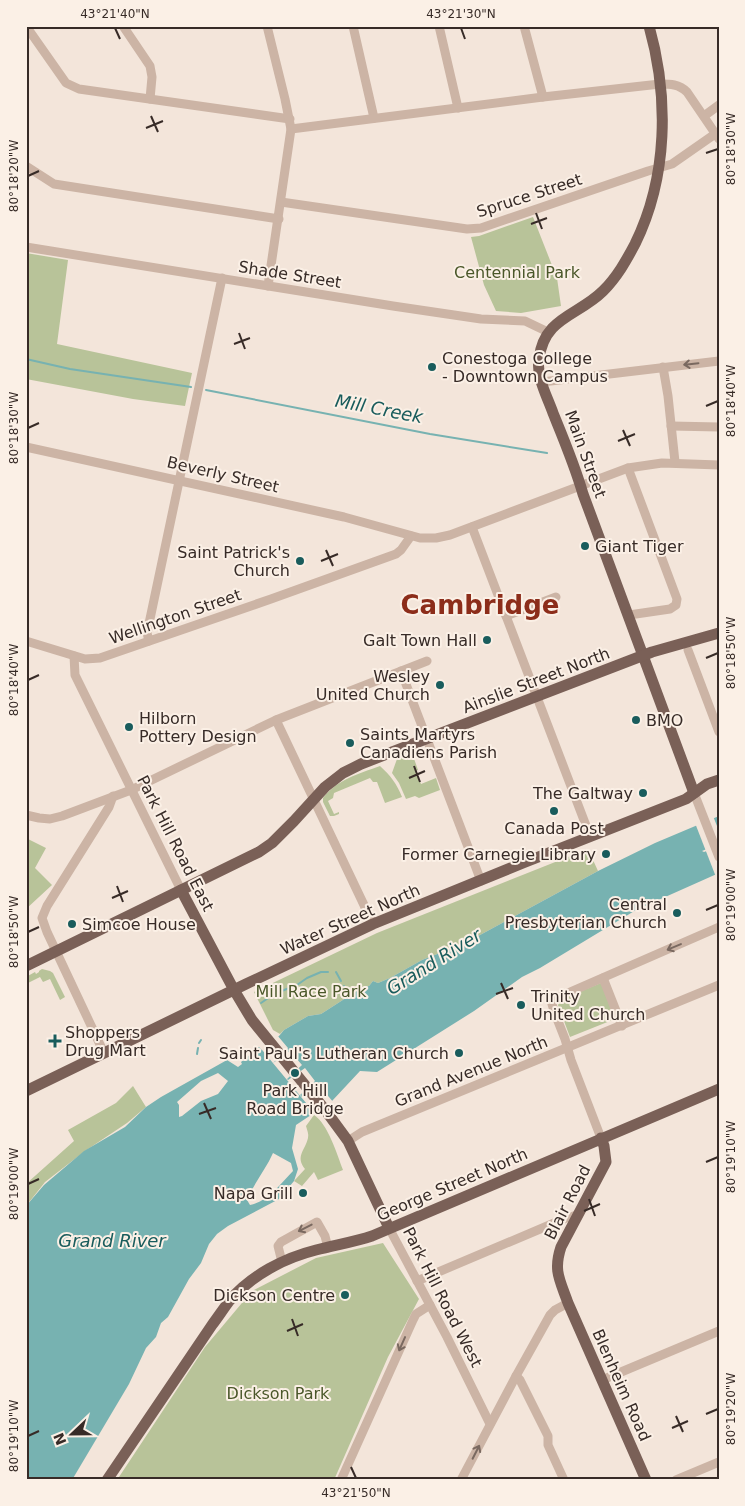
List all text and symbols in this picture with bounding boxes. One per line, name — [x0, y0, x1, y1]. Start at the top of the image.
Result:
text: 43°21'40"N — [80, 7, 150, 21]
text: 43°21'30"N — [426, 7, 496, 21]
text: 80°18'30"W — [724, 113, 738, 185]
text: 80°18'20"W — [7, 140, 21, 212]
street label: Spruce Street — [474, 170, 584, 221]
street label: Shade Street — [237, 257, 343, 292]
park label: Centennial Park — [454, 263, 581, 282]
place label: Conestoga College - Downtown Campus — [442, 349, 608, 386]
one-way arrow — [683, 359, 699, 369]
marker: Conestoga College - Downtown Campus — [426, 361, 438, 373]
text: 80°18'40"W — [724, 365, 738, 437]
water label: Mill Creek — [334, 390, 426, 428]
text: 80°18'30"W — [7, 392, 21, 464]
street label: Main Street — [561, 408, 610, 501]
street label: Beverly Street — [165, 452, 281, 497]
place label: Giant Tiger — [595, 537, 684, 556]
marker: Giant Tiger — [579, 540, 591, 552]
place label: Saint Patrick's Church — [177, 543, 290, 580]
marker: Saint Patrick's Church — [294, 555, 306, 567]
street label: Wellington Street — [107, 585, 244, 648]
district label: Cambridge — [401, 590, 559, 620]
text: 80°18'50"W — [724, 617, 738, 689]
place label: Galt Town Hall — [363, 631, 477, 650]
marker: Galt Town Hall — [481, 634, 493, 646]
text: 80°18'40"W — [7, 644, 21, 716]
street label: Ainslie Street North — [460, 644, 612, 717]
place label: Wesley United Church — [316, 667, 430, 704]
marker: Wesley United Church — [434, 679, 446, 691]
place label: Hilborn Pottery Design — [139, 709, 257, 746]
place label: BMO — [646, 711, 683, 730]
marker: BMO — [630, 714, 642, 726]
marker: Hilborn Pottery Design — [123, 721, 135, 733]
place label: Saints Martyrs Canadiens Parish — [360, 725, 497, 762]
marker: Saints Martyrs Canadiens Parish — [344, 737, 356, 749]
street label: Park Hill Road East — [133, 772, 218, 914]
place label: The Galtway — [532, 784, 633, 803]
marker: The Galtway — [637, 787, 649, 799]
marker: Canada Post — [548, 805, 560, 817]
place label: Canada Post — [504, 819, 604, 838]
place label: Former Carnegie Library — [401, 845, 596, 864]
marker: Former Carnegie Library — [600, 848, 612, 860]
text: 80°19'00"W — [724, 869, 738, 941]
street label: Water Street North — [277, 880, 423, 959]
place label: Central Presbyterian Church — [505, 895, 667, 932]
text: 80°18'50"W — [7, 896, 21, 968]
marker: Central Presbyterian Church — [671, 907, 683, 919]
place label: Simcoe House — [82, 915, 196, 934]
marker: Simcoe House — [66, 918, 78, 930]
water label: Grand River — [383, 923, 486, 999]
one-way arrow — [667, 943, 682, 953]
park label: Mill Race Park — [255, 982, 367, 1001]
place label: Trinity United Church — [530, 987, 645, 1024]
marker: Trinity United Church — [515, 999, 527, 1011]
place label: Shoppers Drug Mart — [65, 1023, 146, 1060]
street label: Grand Avenue North — [392, 1032, 551, 1111]
marker: Shoppers Drug Mart — [49, 1035, 61, 1047]
place label: Saint Paul's Lutheran Church — [219, 1044, 449, 1063]
marker: Saint Paul's Lutheran Church — [453, 1047, 465, 1059]
marker: Park Hill Road Bridge — [289, 1067, 301, 1079]
place label: Park Hill Road Bridge — [246, 1081, 344, 1118]
text: 80°19'10"W — [724, 1121, 738, 1193]
street label: George Street North — [374, 1144, 530, 1225]
text: 80°19'00"W — [7, 1148, 21, 1220]
street label: Blair Road — [540, 1162, 594, 1243]
place label: Napa Grill — [214, 1184, 293, 1203]
marker: Napa Grill — [297, 1187, 309, 1199]
one-way arrow — [298, 1224, 313, 1233]
street label: Park Hill Road West — [399, 1224, 486, 1370]
water label: Grand River — [58, 1230, 167, 1251]
place label: Dickson Centre — [213, 1286, 335, 1305]
marker: Dickson Centre — [339, 1289, 351, 1301]
street label: Blenheim Road — [588, 1326, 655, 1444]
one-way arrow — [397, 1336, 406, 1351]
text: 80°19'20"W — [724, 1373, 738, 1445]
park label: Dickson Park — [227, 1384, 330, 1403]
text: 80°19'10"W — [7, 1400, 21, 1472]
north arrow — [48, 1408, 98, 1458]
text: N — [50, 1430, 70, 1447]
one-way arrow — [472, 1445, 481, 1460]
text: 43°21'50"N — [321, 1486, 391, 1500]

